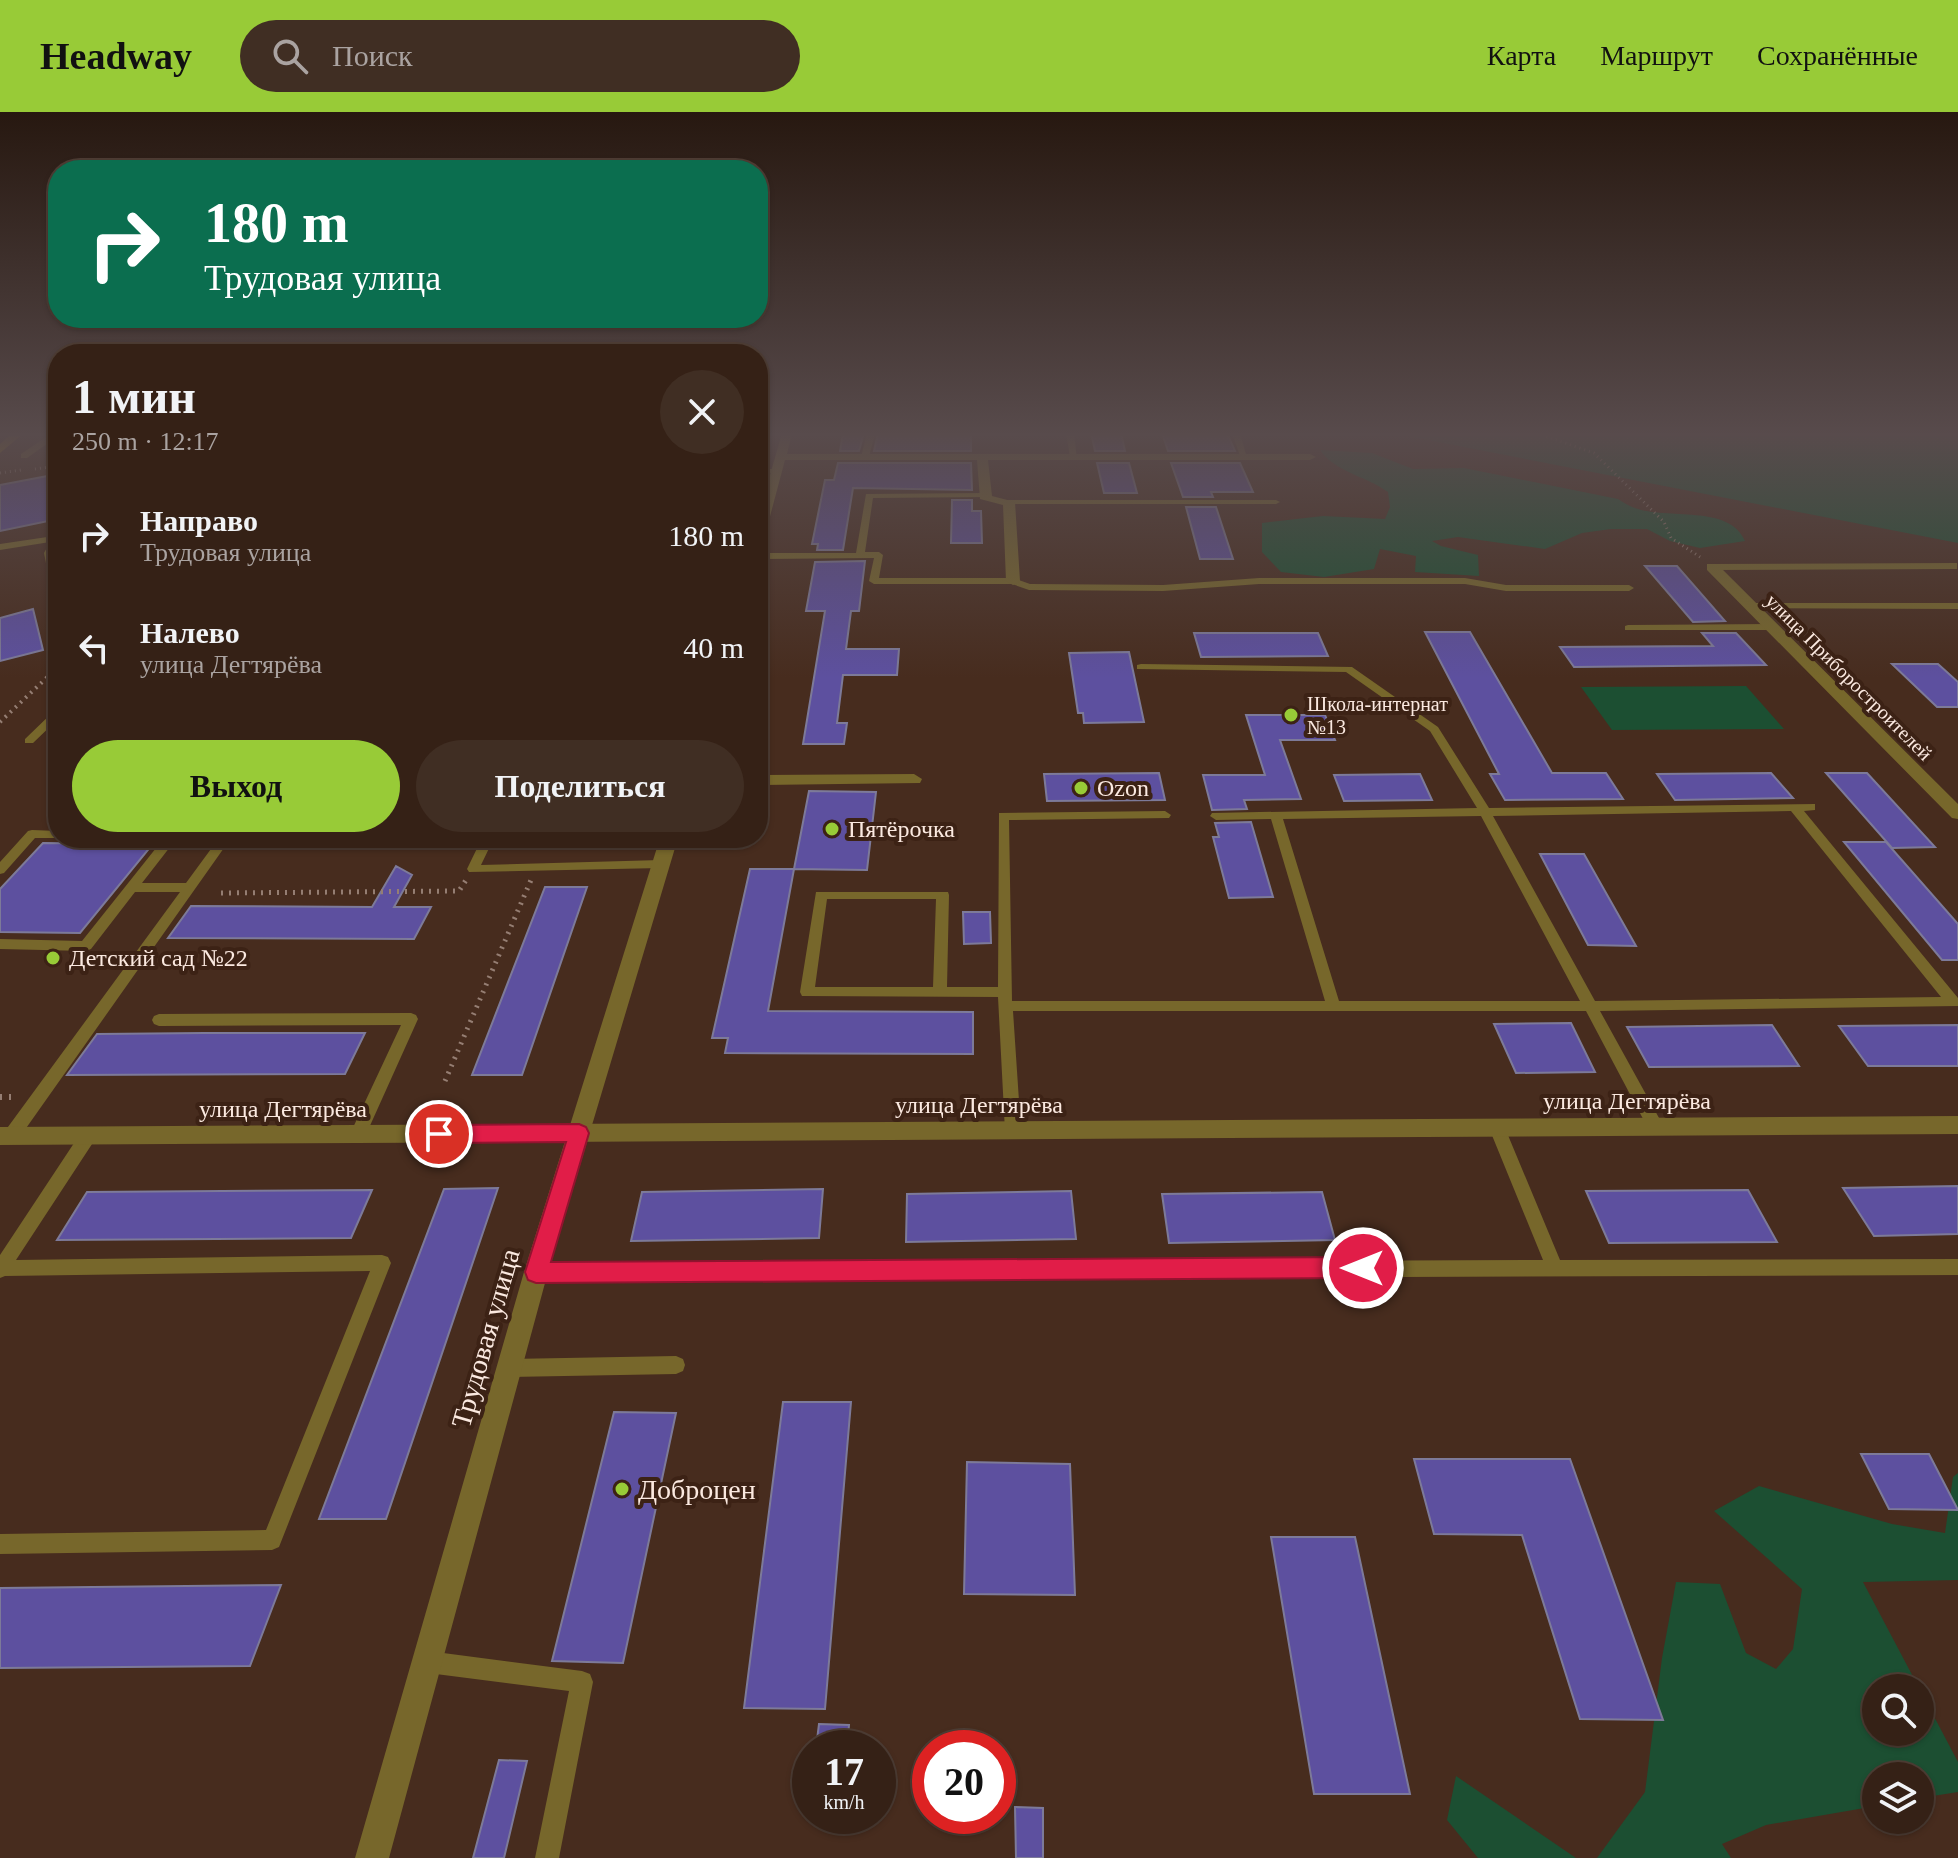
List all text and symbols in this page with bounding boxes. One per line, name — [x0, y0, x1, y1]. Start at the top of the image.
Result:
search box — [240, 20, 800, 92]
icon: search — [268, 34, 312, 78]
text: Headway — [40, 35, 192, 77]
text: Поиск — [332, 39, 413, 72]
text: Карта — [1487, 40, 1556, 71]
text: Маршрут — [1600, 40, 1713, 71]
text: Сохранённые — [1757, 40, 1918, 71]
icon: right — [72, 192, 176, 296]
text: 180 m — [204, 192, 349, 254]
text: Трудовая улица — [204, 258, 441, 298]
text: 1 мин — [72, 370, 196, 423]
button: close — [660, 370, 744, 454]
text: 250 m · 12:17 — [72, 427, 219, 456]
text: Направо — [140, 504, 258, 537]
icon: right — [72, 514, 116, 558]
text: 180 m — [668, 519, 744, 552]
text: Трудовая улица — [140, 538, 311, 567]
street label: улица Приборостроителей — [1761, 589, 1937, 766]
text: Налево — [140, 616, 240, 649]
icon: left — [72, 626, 116, 670]
text: 40 m — [683, 631, 744, 664]
text: улица Дегтярёва — [140, 650, 322, 679]
place label: Школа-интернат №13 — [1307, 693, 1448, 738]
marker: Школа-интернат №13 — [1282, 706, 1300, 724]
button: Выход — [72, 740, 400, 832]
button: Поделиться — [416, 740, 744, 832]
place label: Ozon — [1097, 775, 1149, 801]
marker: Ozon — [1072, 779, 1090, 797]
place label: Пятёрочка — [848, 816, 955, 842]
marker: Пятёрочка — [823, 820, 841, 838]
place label: Детский сад №22 — [69, 945, 248, 971]
marker: Детский сад №22 — [44, 949, 62, 967]
street label: улица Дегтярёва — [1543, 1088, 1711, 1114]
street label: улица Дегтярёва — [895, 1092, 1063, 1118]
street label: улица Дегтярёва — [199, 1096, 367, 1122]
pin — [405, 1100, 473, 1168]
icon: arrive — [417, 1112, 461, 1156]
position arrow — [1321, 1226, 1405, 1310]
street label: Трудовая улица — [445, 1245, 526, 1431]
place label: Доброцен — [638, 1474, 756, 1505]
marker: Доброцен — [613, 1480, 631, 1498]
map controls — [1862, 1674, 1934, 1834]
button: search — [1862, 1674, 1934, 1746]
speed limit sign: 20 — [912, 1730, 1016, 1834]
text: 17 — [824, 1749, 864, 1794]
button: layers — [1862, 1762, 1934, 1834]
text: km/h — [823, 1791, 865, 1813]

